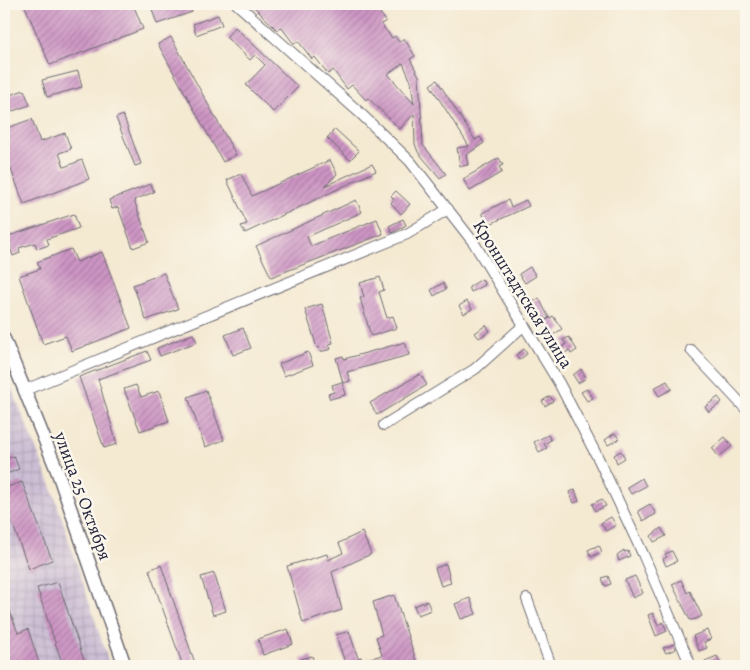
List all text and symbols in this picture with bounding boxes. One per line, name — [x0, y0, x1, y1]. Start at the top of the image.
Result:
street label: Кронштадтская улица — [467, 215, 579, 374]
street label: улица 25 Октября — [48, 427, 117, 564]

